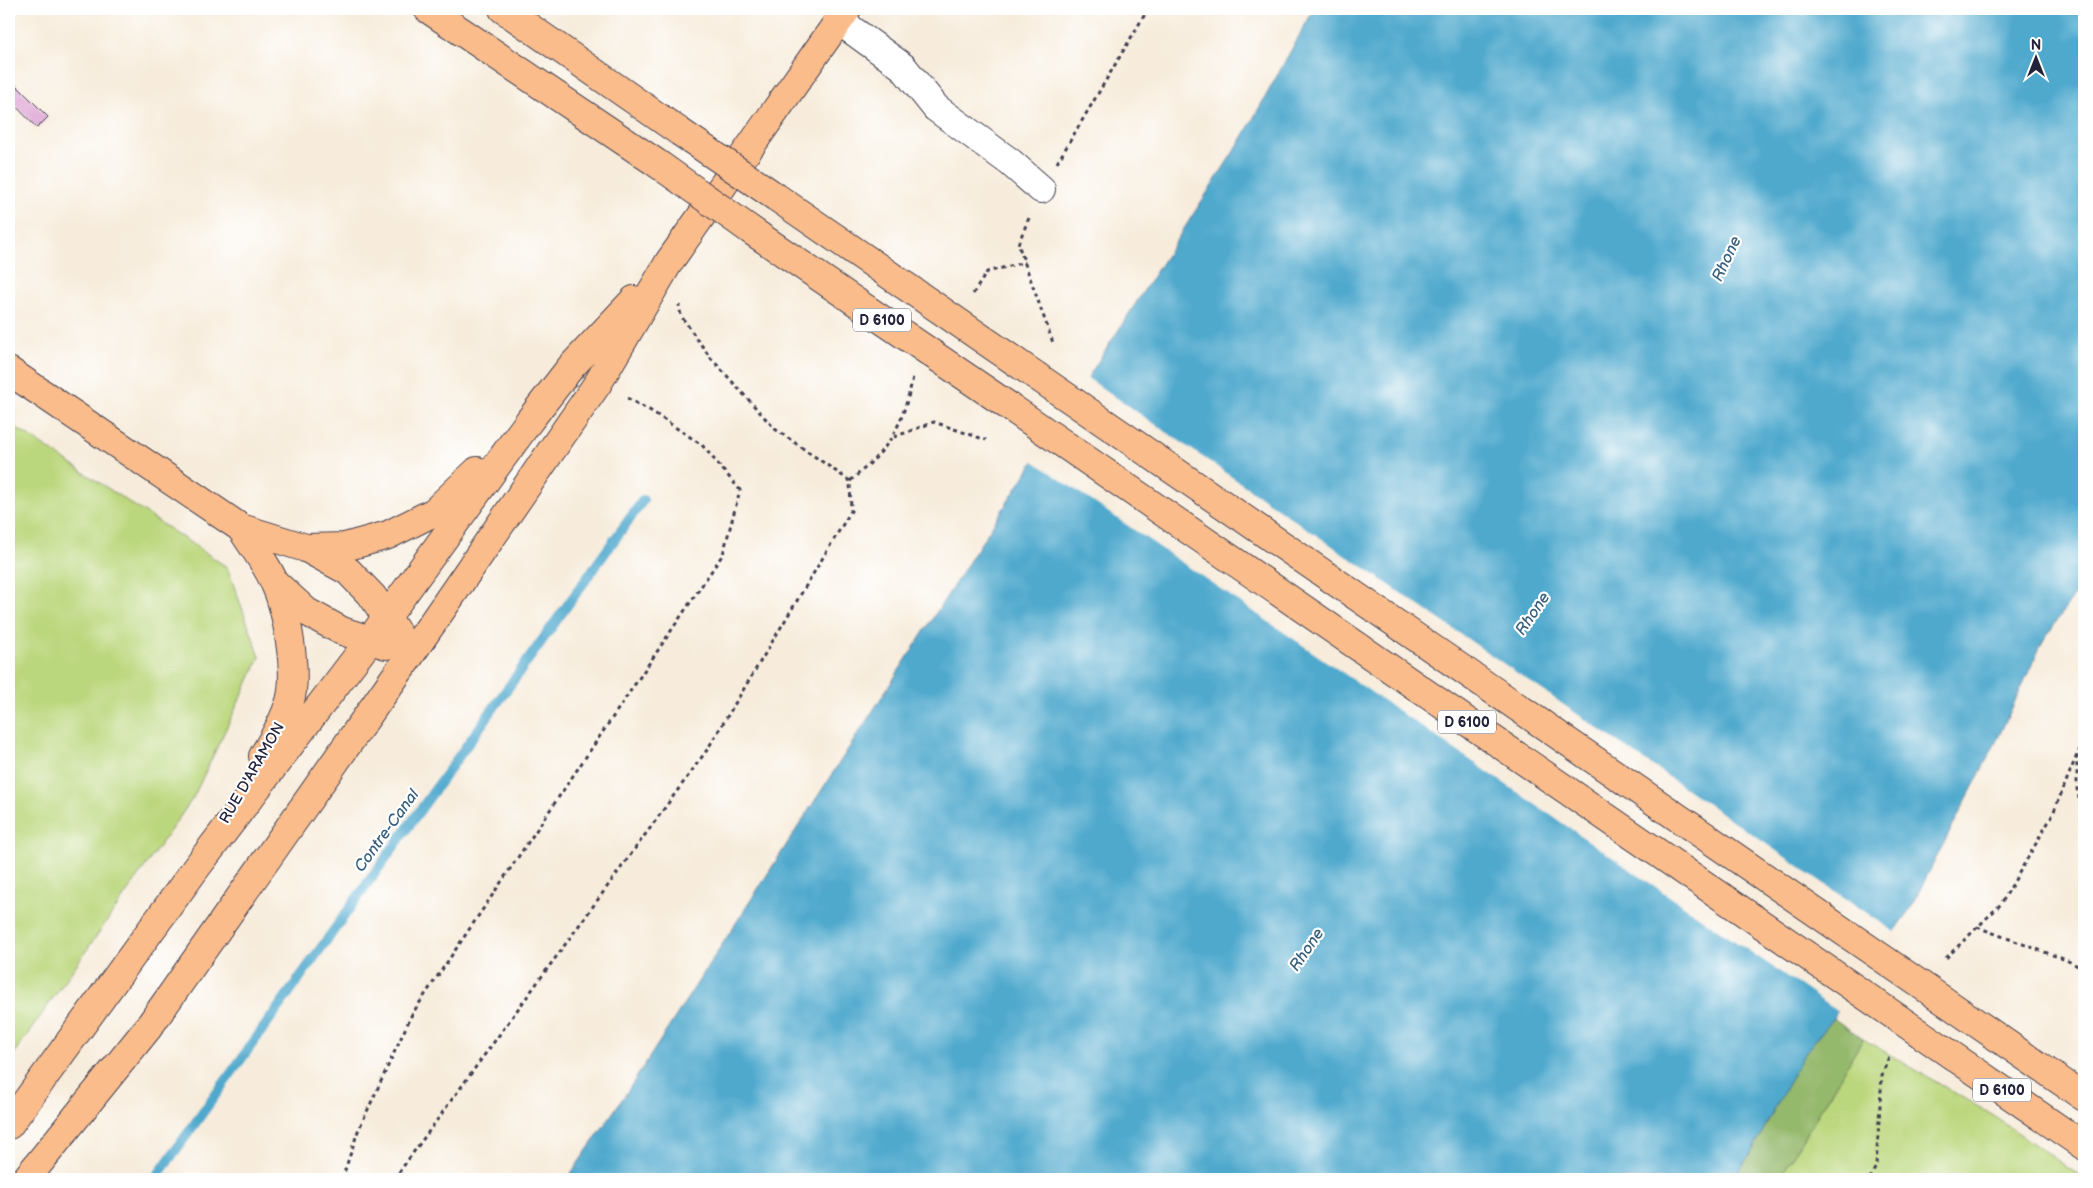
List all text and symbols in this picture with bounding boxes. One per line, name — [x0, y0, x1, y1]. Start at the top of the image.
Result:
north arrow — [2010, 32, 2060, 82]
text: N — [2031, 37, 2041, 54]
water label: Rhone — [1708, 233, 1746, 285]
road number: D 6100 — [853, 308, 911, 332]
water label: Rhone — [1512, 589, 1554, 639]
road number: D 6100 — [1438, 710, 1496, 734]
street label: RUE D'ARAMON — [215, 719, 289, 827]
water label: Contre-Canal — [351, 785, 424, 876]
water label: Rhone — [1286, 925, 1328, 975]
road number: D 6100 — [1973, 1078, 2031, 1102]

